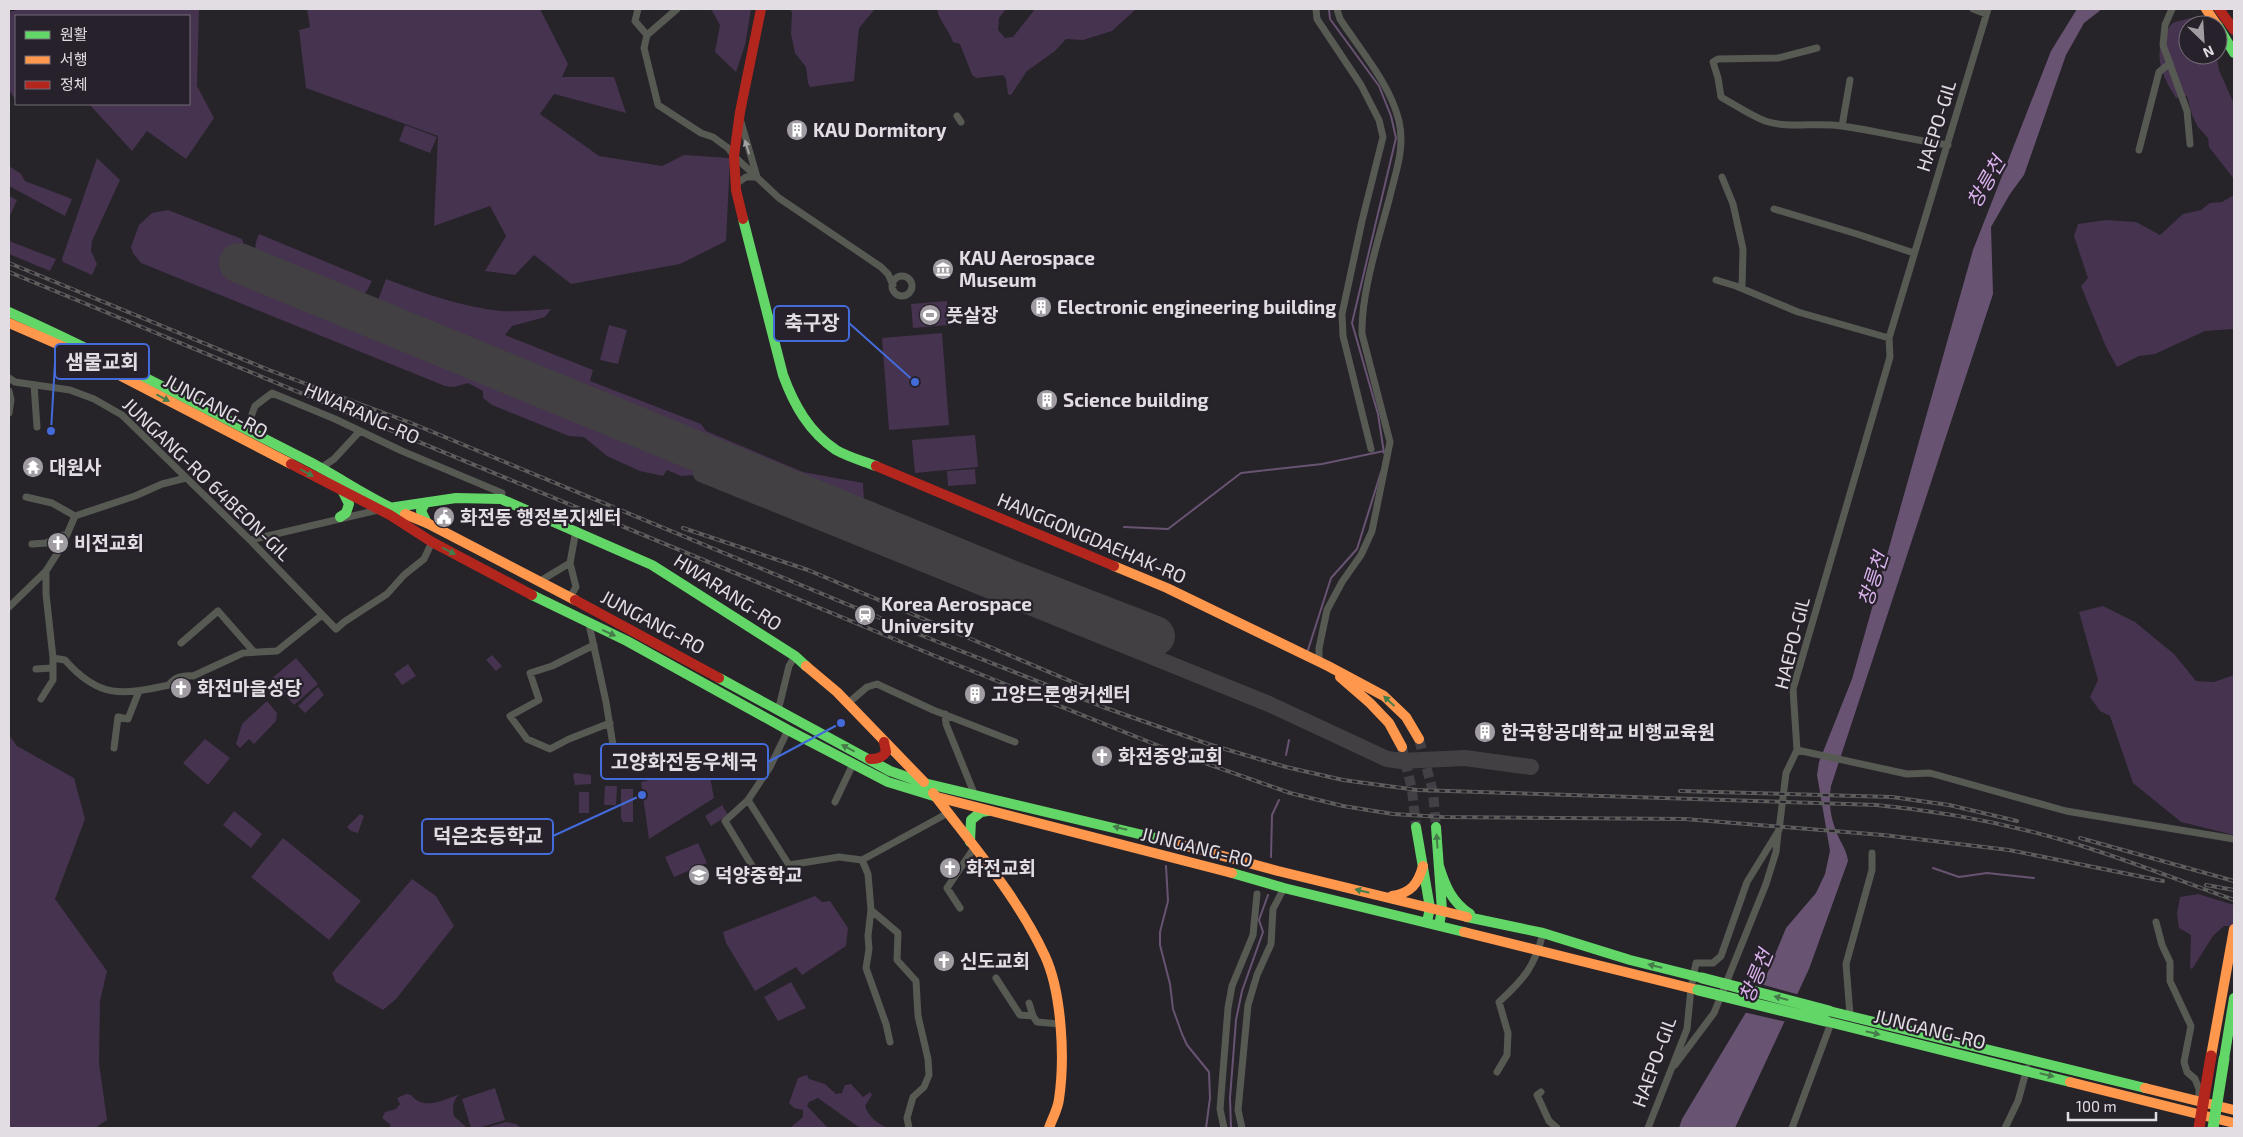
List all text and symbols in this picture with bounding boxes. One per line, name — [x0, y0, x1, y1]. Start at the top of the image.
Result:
legend — [15, 15, 190, 105]
north arrow — [2178, 15, 2228, 65]
text: 원활 — [60, 25, 88, 43]
text: N — [2201, 42, 2217, 62]
text: 서행 — [60, 50, 88, 68]
text: 정체 — [60, 75, 88, 93]
street label: HAEPO-GIL — [1911, 77, 1960, 174]
building icon: KAU Dormitory — [785, 118, 809, 142]
place label: KAU Dormitory — [813, 118, 947, 142]
one-way arrow — [743, 139, 751, 154]
water label: 창릉천 — [1961, 149, 2011, 211]
place label: KAU Aerospace Museum — [959, 246, 1095, 291]
museum icon: KAU Aerospace Museum — [931, 257, 955, 281]
building icon: Electronic engineering building — [1029, 295, 1053, 319]
place label: Electronic engineering building — [1057, 295, 1336, 318]
sports icon: 풋살장 — [918, 303, 942, 327]
place label: 풋살장 — [946, 303, 998, 326]
callout: 축구장 — [774, 306, 849, 341]
text: 축구장 — [784, 310, 840, 334]
callout: 샘물교회 — [55, 344, 149, 379]
text: 샘물교회 — [65, 349, 139, 373]
street label: JUNGANG-RO — [160, 369, 272, 443]
street label: HWARANG-RO — [301, 377, 424, 448]
building icon: Science building — [1035, 388, 1059, 412]
place label: Science building — [1063, 388, 1209, 411]
street label: JUNGANG-RO 64BEON-GIL — [118, 392, 296, 565]
one-way arrow — [156, 394, 170, 402]
temple icon: 대원사 — [21, 455, 45, 479]
place label: 대원사 — [49, 455, 102, 478]
one-way arrow — [300, 469, 314, 477]
street label: HANGGONGDAEHAK-RO — [994, 487, 1190, 588]
public building icon: 화전동 행정복지센터 — [432, 505, 456, 529]
place label: 화전동 행정복지센터 — [460, 505, 621, 528]
church icon: 비전교회 — [46, 531, 70, 555]
place label: 비전교회 — [74, 531, 144, 554]
water label: 창릉천 — [1852, 546, 1893, 609]
one-way arrow — [442, 547, 456, 555]
street label: HWARANG-RO — [670, 548, 787, 635]
street label: JUNGANG-RO — [597, 585, 709, 659]
place label: Korea Aerospace University — [881, 592, 1032, 638]
street label: HAEPO-GIL — [1769, 594, 1814, 691]
station icon: Korea Aerospace University — [853, 603, 877, 627]
one-way arrow — [602, 629, 616, 637]
church icon: 화전마을성당 — [169, 676, 193, 700]
place label: 화전마을성당 — [197, 676, 302, 699]
building icon: 고양드론앵커센터 — [963, 682, 987, 706]
place label: 고양드론앵커센터 — [991, 682, 1131, 705]
one-way arrow — [1383, 695, 1395, 707]
building icon: 한국항공대학교 비행교육원 — [1473, 720, 1497, 744]
place label: 한국항공대학교 비행교육원 — [1501, 720, 1715, 743]
one-way arrow — [841, 743, 855, 752]
callout: 고양화전동우체국 — [601, 744, 768, 779]
church icon: 화전중앙교회 — [1090, 744, 1114, 768]
place label: 화전중앙교회 — [1118, 744, 1223, 767]
text: 고양화전동우체국 — [610, 749, 758, 773]
callout: 덕은초등학교 — [422, 819, 553, 854]
street label: JUNGANG-RO — [1139, 821, 1255, 872]
text: 덕은초등학교 — [433, 823, 543, 847]
one-way arrow — [1112, 824, 1127, 832]
one-way arrow — [1433, 833, 1441, 849]
church icon: 화전교회 — [938, 856, 962, 880]
place label: 화전교회 — [966, 856, 1036, 879]
school or university icon: 덕양중학교 — [687, 863, 711, 887]
place label: 덕양중학교 — [715, 863, 802, 886]
one-way arrow — [1354, 887, 1369, 895]
water label: 창릉천 — [1733, 943, 1778, 1006]
church icon: 신도교회 — [932, 949, 956, 973]
place label: 신도교회 — [960, 949, 1030, 972]
one-way arrow — [1647, 962, 1662, 970]
one-way arrow — [1774, 994, 1789, 1002]
street label: JUNGANG-RO — [1872, 1003, 1988, 1054]
street label: HAEPO-GIL — [1627, 1013, 1681, 1110]
one-way arrow — [1865, 1029, 1880, 1037]
one-way arrow — [2040, 1071, 2055, 1079]
scale bar — [2068, 1090, 2156, 1122]
text: 100 m — [2076, 1097, 2117, 1115]

